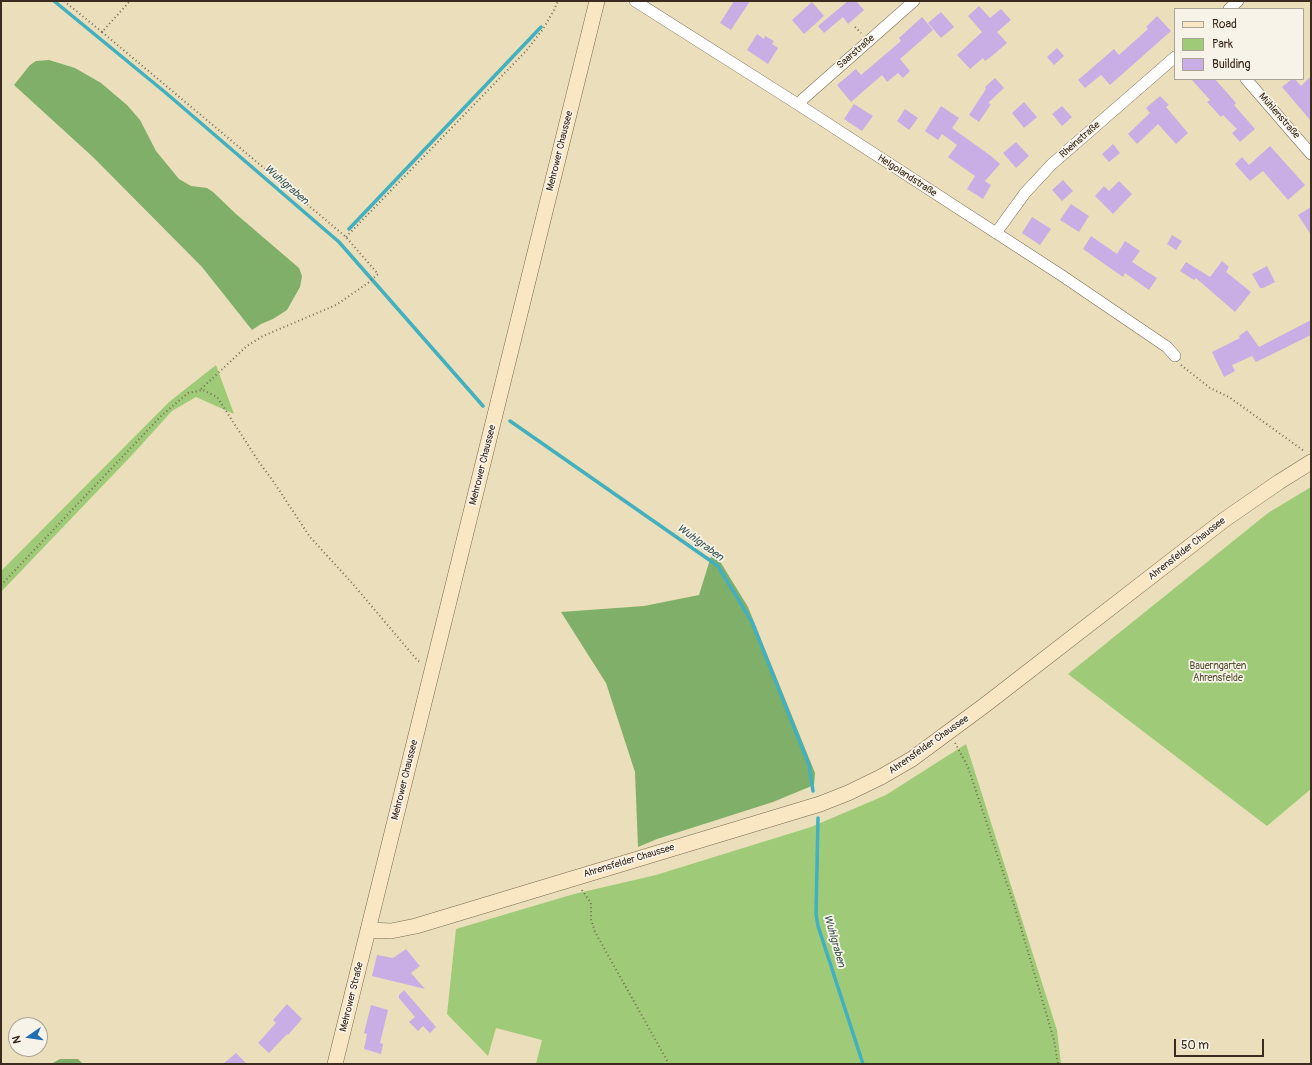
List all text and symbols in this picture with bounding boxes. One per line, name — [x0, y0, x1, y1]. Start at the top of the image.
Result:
legend — [1174, 8, 1304, 80]
text: Road — [1212, 17, 1237, 32]
street label: Saarstraße — [835, 32, 877, 72]
text: Park — [1212, 37, 1233, 52]
text: Building — [1212, 57, 1251, 72]
street label: Mühlenstraße — [1256, 91, 1302, 141]
street label: Mehrower Chaussee — [544, 110, 576, 192]
street label: Rheinstraße — [1057, 119, 1103, 161]
street label: Helgolandstraße — [875, 152, 939, 200]
water label: Wuhlgraben — [261, 162, 311, 208]
street label: Mehrower Chaussee — [467, 424, 499, 506]
street label: Ahrensfelder Chaussee — [1146, 515, 1228, 583]
water label: Wuhlgraben — [674, 522, 726, 564]
park label: Bauerngarten Ahrensfelde — [1190, 660, 1246, 684]
street label: Ahrensfelder Chaussee — [887, 713, 971, 777]
street label: Mehrower Chaussee — [389, 739, 421, 821]
street label: Ahrensfelder Chaussee — [582, 841, 676, 881]
water label: Wuhlgraben — [820, 913, 848, 969]
street label: Mehrower Straße — [338, 961, 366, 1033]
north arrow — [8, 1017, 48, 1057]
scale bar — [1176, 1031, 1266, 1057]
text: N — [10, 1035, 24, 1045]
text: 50 m — [1181, 1038, 1209, 1053]

